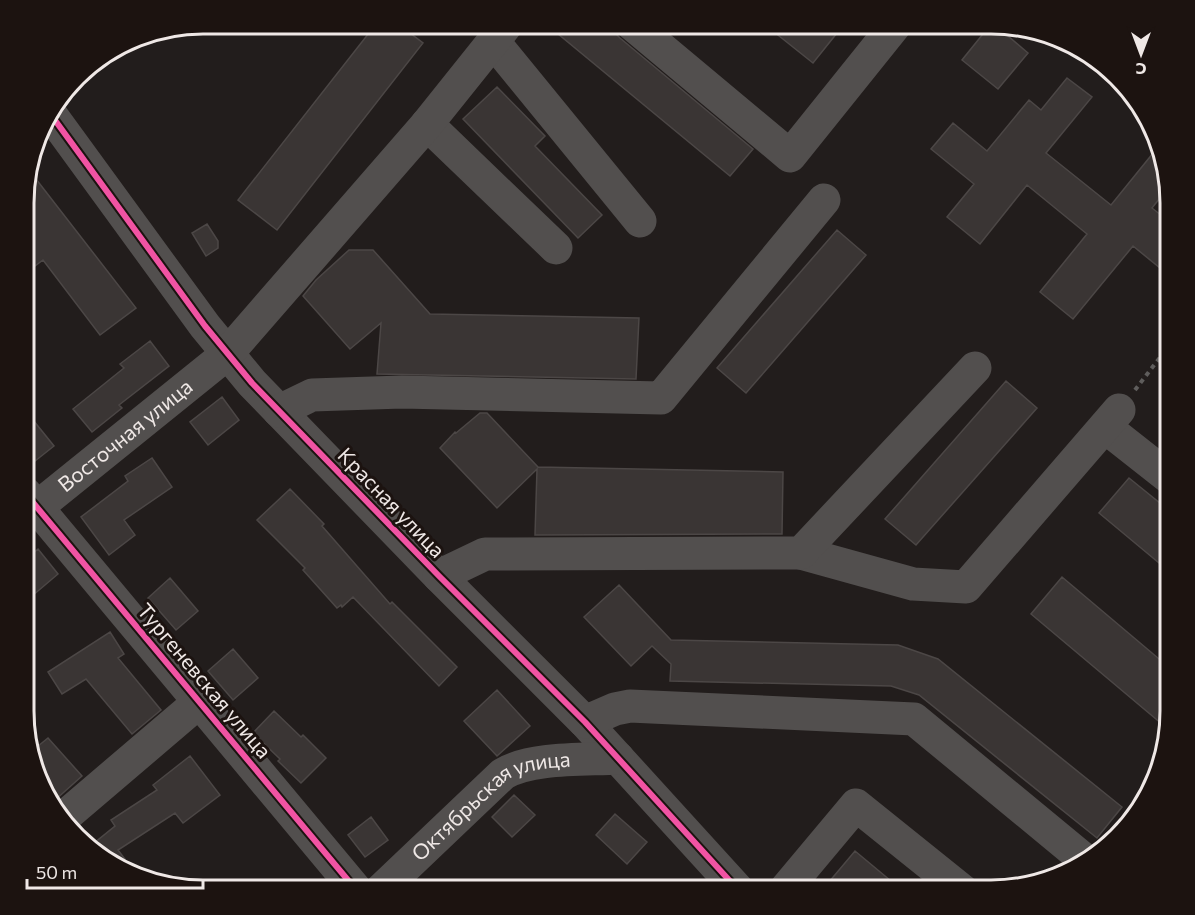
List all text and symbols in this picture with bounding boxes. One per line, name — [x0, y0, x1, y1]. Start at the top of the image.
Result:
north arrow — [1111, 24, 1171, 84]
text: С — [1135, 60, 1146, 79]
street label: Восточная улица — [52, 373, 197, 496]
street label: Красная улица — [333, 442, 451, 562]
street label: Тургеневская улица — [133, 597, 277, 763]
street label: Октябрьская улица — [406, 746, 571, 865]
scale bar — [27, 852, 202, 890]
text: 50 m — [36, 861, 77, 883]

